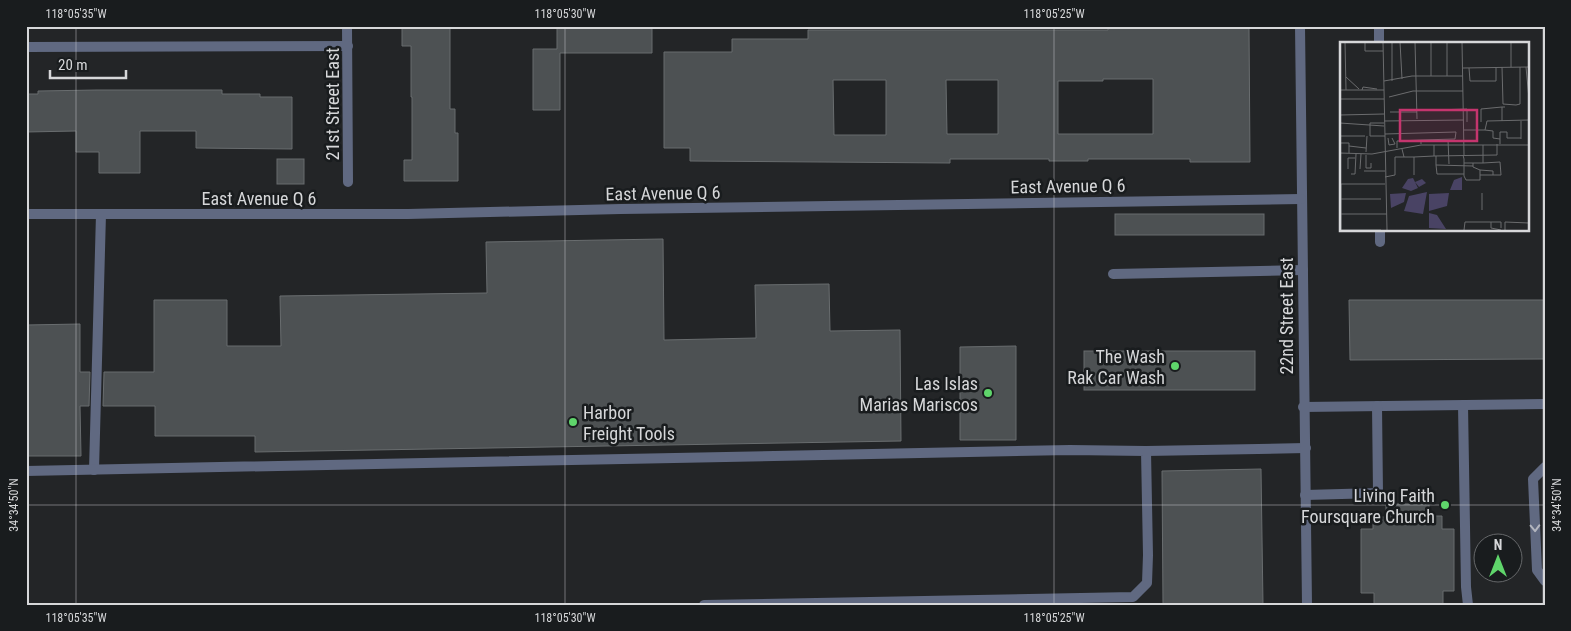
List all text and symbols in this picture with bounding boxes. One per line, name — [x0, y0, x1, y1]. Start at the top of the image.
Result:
text: 118°05'35"W — [45, 7, 107, 21]
text: 118°05'30"W — [534, 7, 596, 21]
text: 118°05'25"W — [1023, 7, 1085, 21]
inset map — [1340, 42, 1528, 231]
scale bar — [50, 48, 126, 80]
street label: 21st Street East — [322, 48, 343, 160]
text: 20 m — [58, 56, 88, 74]
street label: East Avenue Q 6 — [1010, 174, 1126, 198]
street label: East Avenue Q 6 — [605, 181, 721, 205]
street label: East Avenue Q 6 — [201, 188, 317, 209]
street label: 22nd Street East — [1276, 258, 1297, 374]
place label: The Wash Rak Car Wash — [1067, 346, 1165, 388]
marker: The Wash Rak Car Wash — [1169, 360, 1181, 372]
place label: Las Islas Marias Mariscos — [860, 373, 978, 415]
marker: Las Islas Marias Mariscos — [982, 387, 994, 399]
place label: Harbor Freight Tools — [583, 402, 675, 444]
marker: Harbor Freight Tools — [567, 416, 579, 428]
text: 34°34'50"N — [7, 478, 21, 532]
text: 34°34'50"N — [1550, 478, 1564, 532]
place label: Living Faith Foursquare Church — [1301, 485, 1435, 527]
marker: Living Faith Foursquare Church — [1439, 499, 1451, 511]
one-way arrow — [1530, 525, 1540, 533]
north arrow — [1474, 534, 1524, 584]
text: N — [1494, 537, 1502, 553]
text: 118°05'35"W — [45, 611, 107, 625]
text: 118°05'30"W — [534, 611, 596, 625]
text: 118°05'25"W — [1023, 611, 1085, 625]

